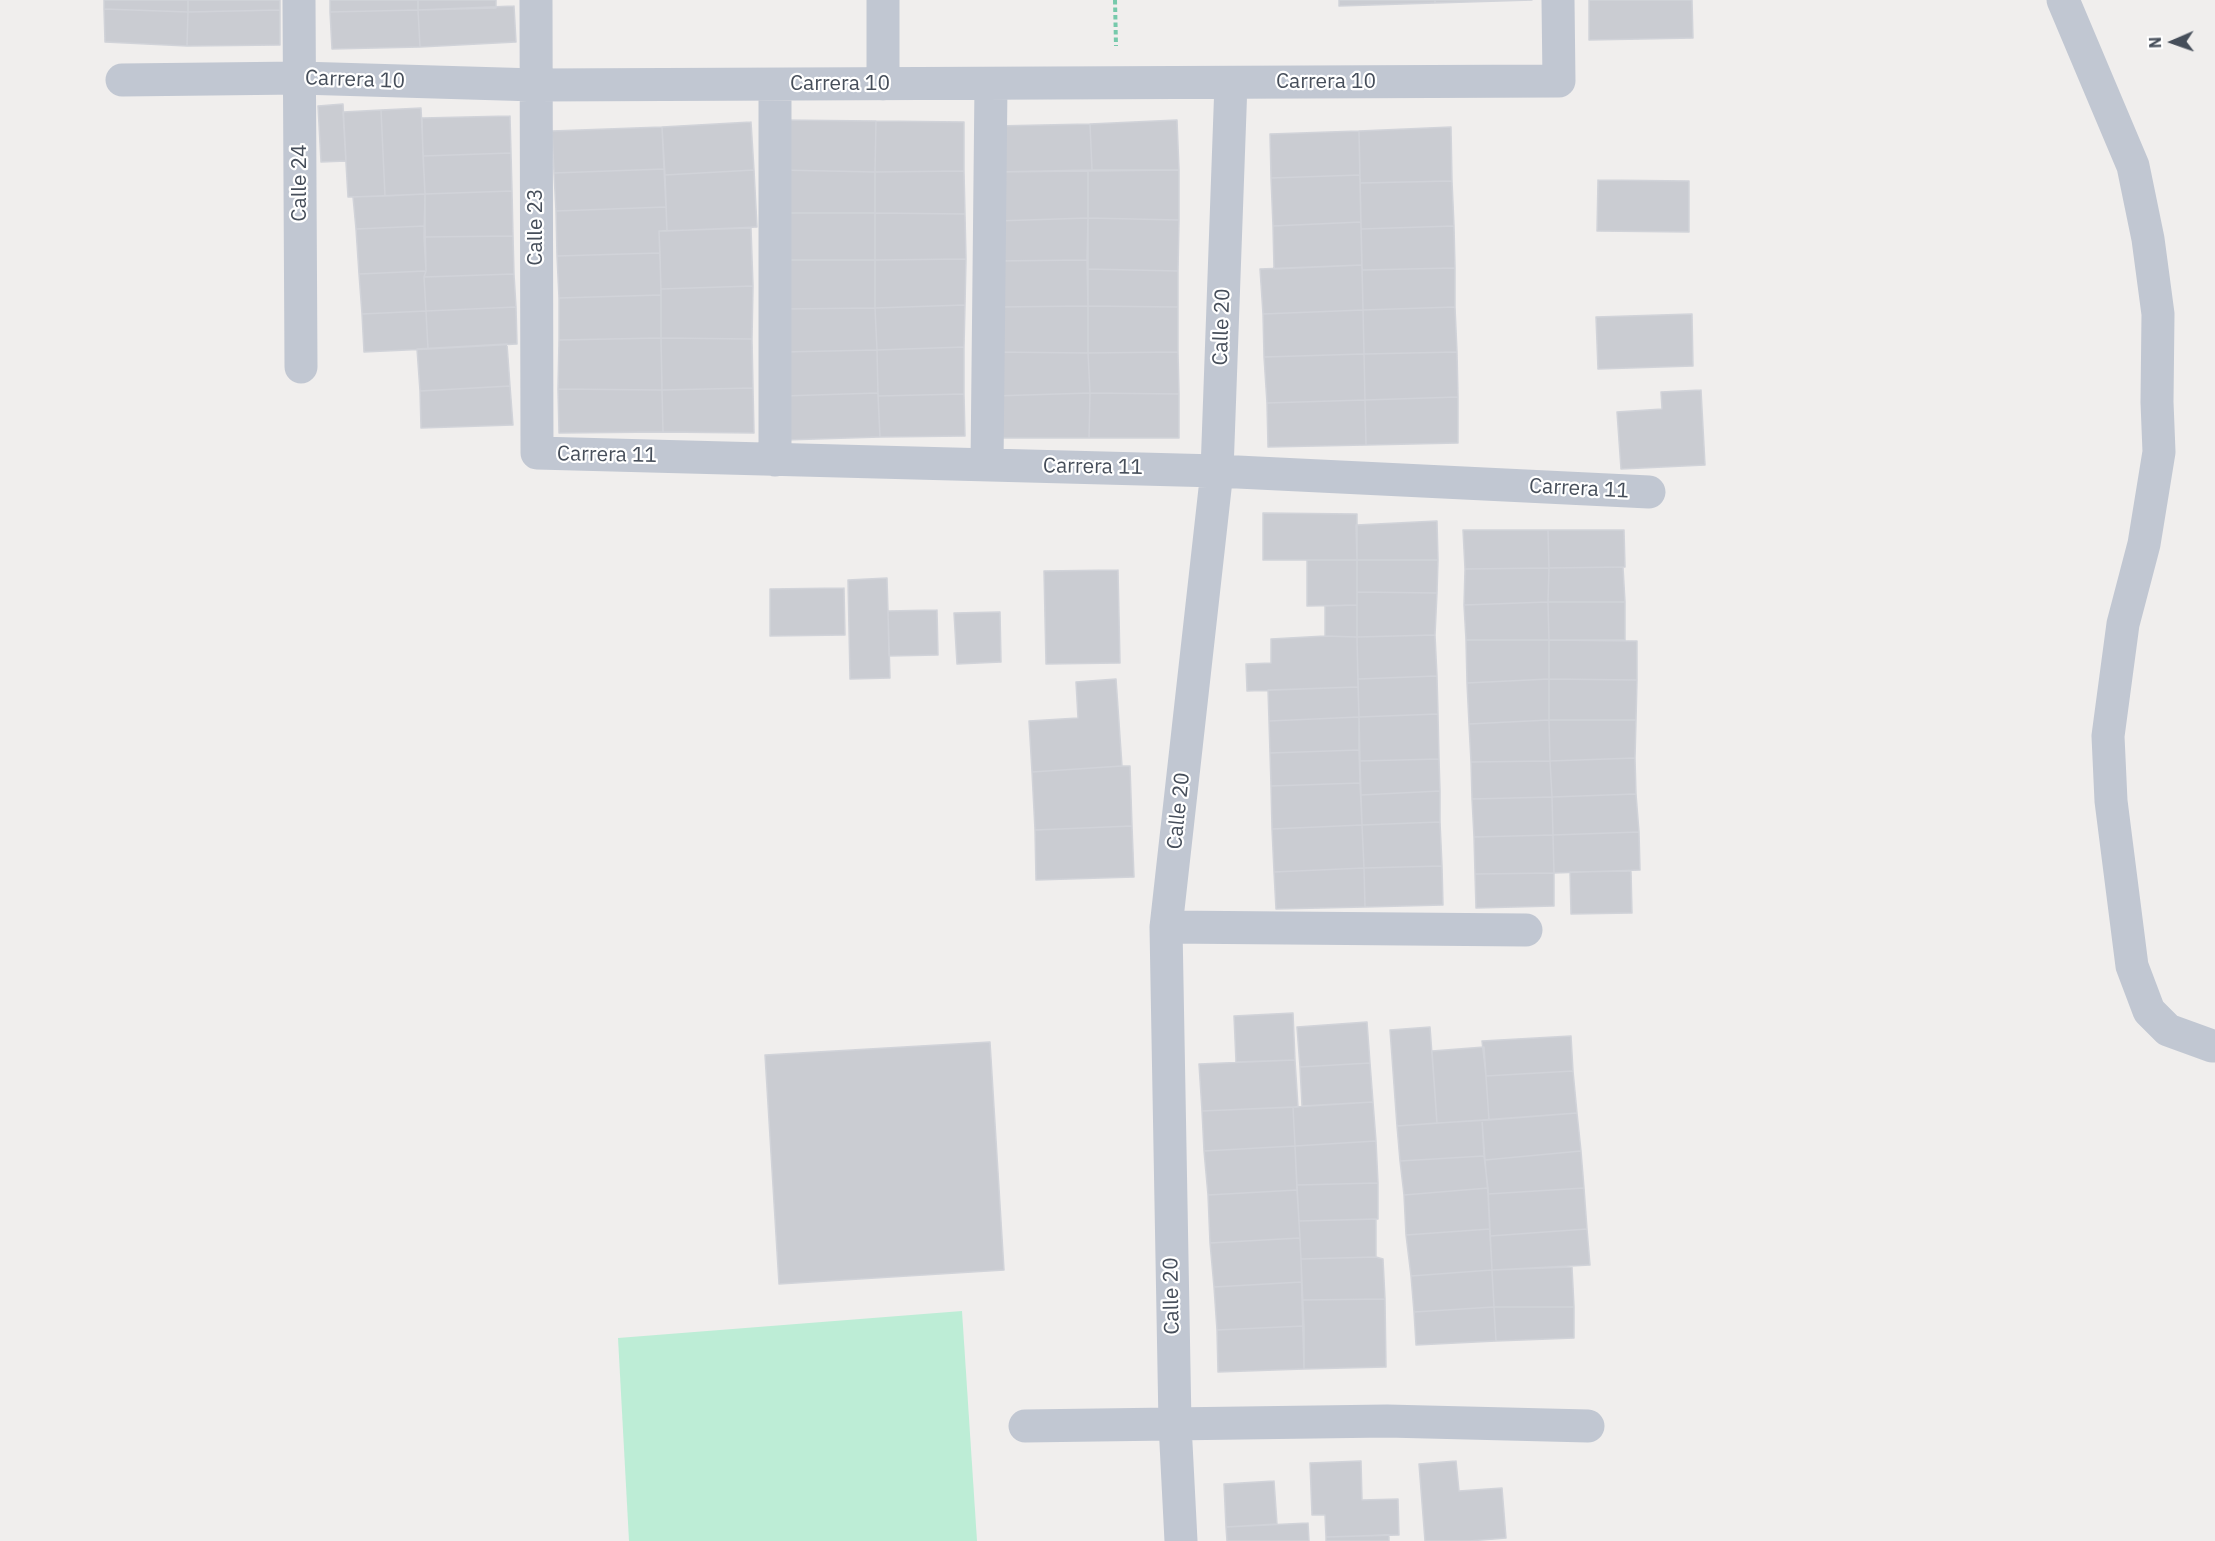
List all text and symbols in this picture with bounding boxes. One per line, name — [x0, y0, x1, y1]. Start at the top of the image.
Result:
north arrow — [2143, 12, 2203, 72]
text: N — [2145, 36, 2165, 49]
street label: Carrera 10 — [305, 66, 405, 94]
street label: Carrera 10 — [1276, 69, 1376, 95]
street label: Carrera 10 — [790, 71, 890, 97]
street label: Calle 24 — [287, 144, 313, 222]
street label: Calle 23 — [523, 188, 549, 266]
street label: Calle 20 — [1208, 288, 1236, 366]
street label: Carrera 11 — [557, 442, 657, 468]
street label: Carrera 11 — [1043, 454, 1143, 480]
street label: Carrera 11 — [1528, 474, 1630, 504]
street label: Calle 20 — [1162, 771, 1196, 851]
street label: Calle 20 — [1159, 1257, 1185, 1335]

